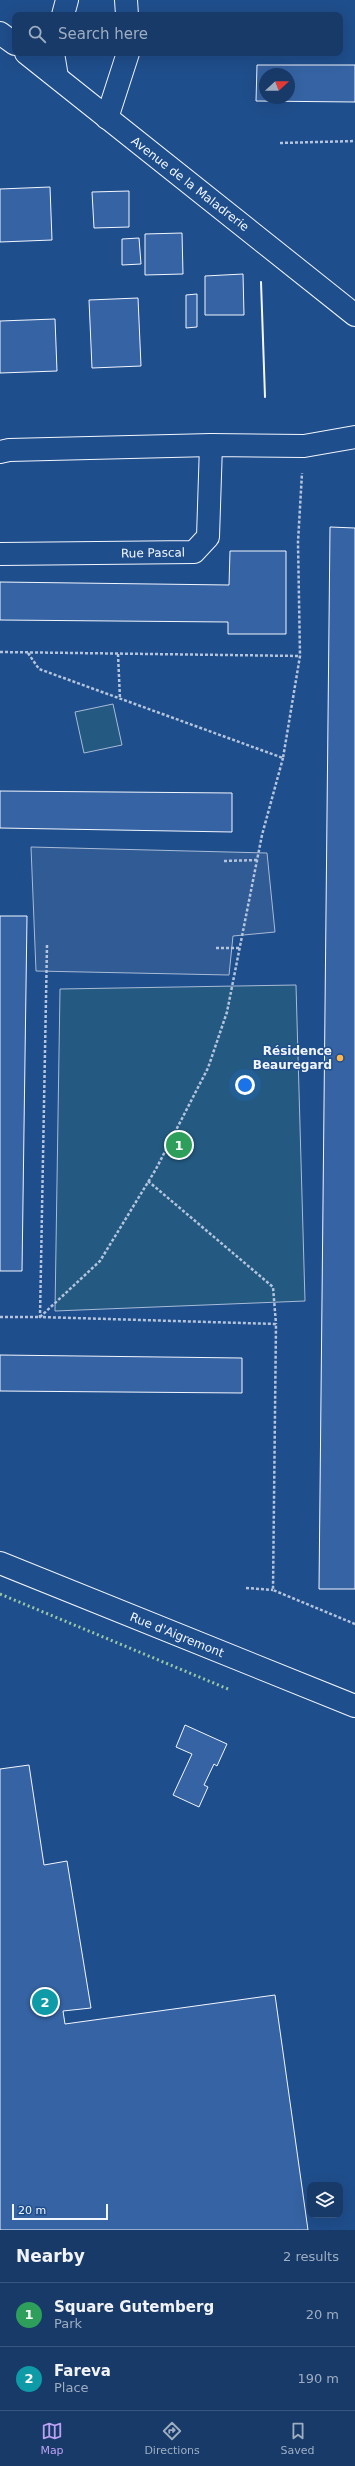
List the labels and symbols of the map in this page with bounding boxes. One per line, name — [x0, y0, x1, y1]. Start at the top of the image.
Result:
north arrow — [259, 68, 295, 104]
street label: Avenue de la Maladrerie — [128, 134, 252, 234]
street label: Rue Pascal — [121, 545, 185, 561]
place label: Résidence Beauregard — [253, 1044, 332, 1072]
marker: Résidence Beauregard — [335, 1053, 345, 1063]
your location — [235, 1075, 255, 1095]
pin: 1 — [166, 1130, 192, 1160]
street label: Rue d'Aigremont — [128, 1610, 226, 1660]
pin: 2 — [32, 1987, 58, 2017]
scale bar — [12, 2202, 108, 2221]

